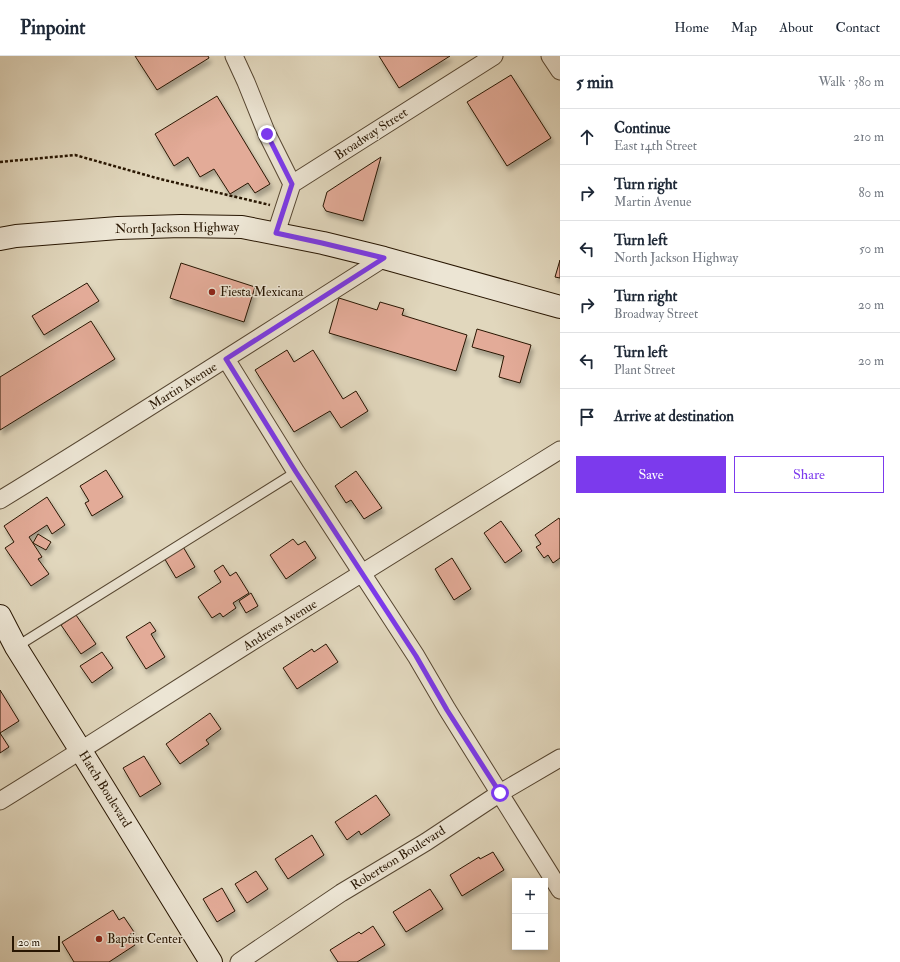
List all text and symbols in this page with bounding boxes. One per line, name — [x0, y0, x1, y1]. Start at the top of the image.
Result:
text: Pinpoint — [20, 16, 85, 40]
text: Home — [674, 19, 709, 36]
text: Map — [731, 19, 757, 36]
text: About — [779, 19, 813, 36]
text: Contact — [835, 19, 880, 36]
text: 5 min — [576, 72, 614, 93]
text: Walk · 380 m — [818, 74, 884, 90]
street label: Broadway Street — [331, 104, 411, 164]
text: Continue — [614, 119, 670, 138]
route end — [258, 125, 276, 143]
icon: ahead — [576, 126, 598, 148]
text: 210 m — [853, 129, 884, 145]
text: East 14th Street — [614, 138, 697, 154]
text: Turn right — [614, 175, 677, 194]
icon: right — [576, 182, 598, 204]
text: 80 m — [858, 185, 884, 201]
text: Martin Avenue — [614, 194, 691, 210]
street label: North Jackson Highway — [115, 219, 239, 238]
text: Turn left — [614, 231, 668, 250]
icon: left — [576, 238, 598, 260]
text: 50 m — [859, 241, 884, 257]
text: North Jackson Highway — [614, 250, 738, 266]
place label: Fiesta Mexicana — [220, 284, 304, 300]
marker: Fiesta Mexicana — [207, 287, 217, 297]
text: Turn right — [614, 287, 677, 306]
icon: right — [576, 294, 598, 316]
text: 20 m — [858, 297, 884, 313]
text: Broadway Street — [614, 306, 698, 322]
text: Turn left — [614, 343, 668, 362]
icon: left — [576, 350, 598, 372]
text: 20 m — [858, 353, 884, 369]
street label: Martin Avenue — [146, 358, 221, 413]
text: Plant Street — [614, 362, 675, 378]
icon: arrive — [576, 406, 598, 428]
text: Arrive at destination — [614, 407, 734, 426]
button: Save — [576, 456, 726, 493]
button: Share — [734, 456, 884, 493]
street label: Andrews Avenue — [239, 596, 321, 655]
street label: Hatch Boulevard — [75, 748, 135, 831]
route start — [491, 784, 509, 802]
street label: Robertson Boulevard — [348, 822, 449, 894]
map controls — [512, 878, 548, 950]
button: + — [512, 878, 548, 914]
button: − — [512, 914, 548, 950]
place label: Baptist Center — [107, 931, 183, 948]
scale bar — [12, 934, 60, 953]
marker: Baptist Center — [94, 934, 104, 944]
text: 20 m — [18, 936, 40, 949]

